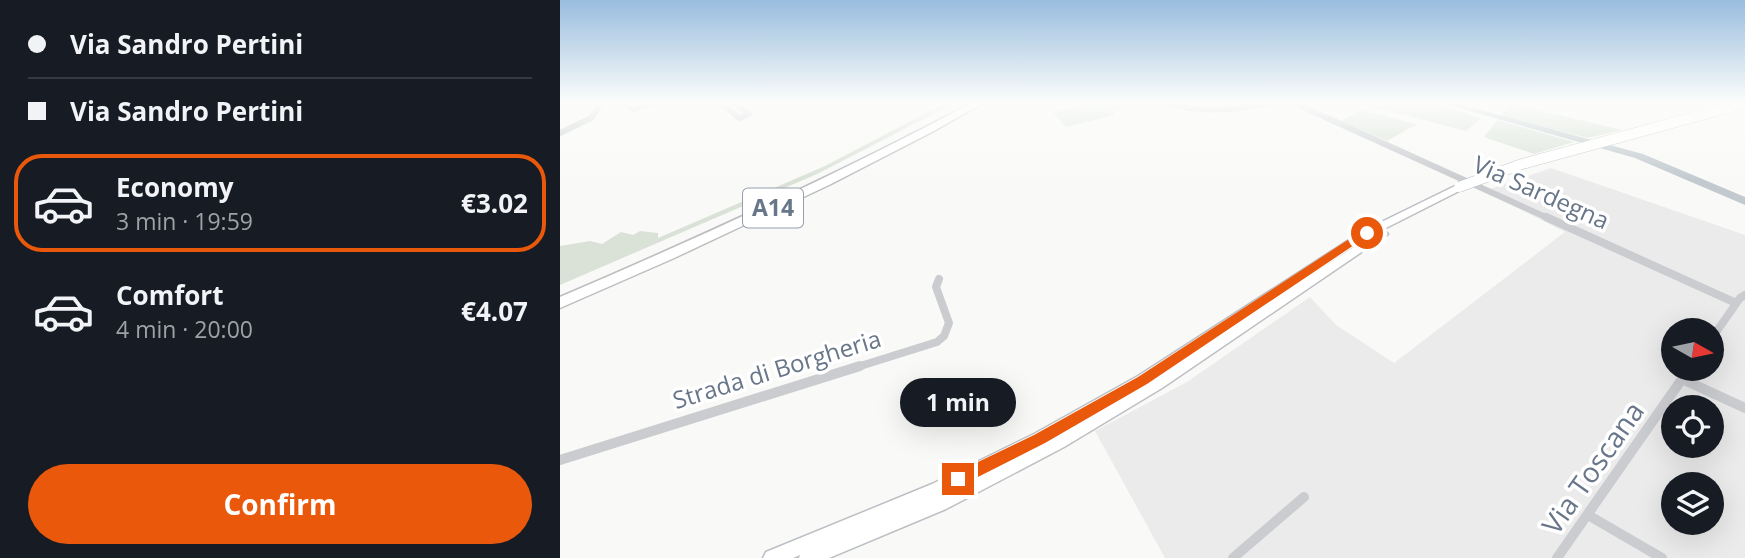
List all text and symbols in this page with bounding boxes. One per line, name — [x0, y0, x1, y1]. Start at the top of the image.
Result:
text: Via Sandro Pertini — [70, 26, 303, 62]
text: Via Sandro Pertini — [70, 93, 303, 129]
street label: Via Sardegna — [1468, 147, 1615, 236]
text: Economy — [116, 169, 234, 205]
icon: car — [32, 172, 95, 235]
text: €3.02 — [461, 185, 528, 221]
road number: A14 — [743, 188, 803, 228]
text: 3 min · 19:59 — [116, 205, 253, 237]
route start — [1351, 217, 1383, 249]
text: Comfort — [116, 277, 223, 313]
icon: car — [32, 280, 95, 343]
text: €4.07 — [461, 293, 528, 329]
text: 4 min · 20:00 — [116, 313, 253, 345]
north arrow — [1661, 318, 1724, 382]
map controls — [1661, 318, 1724, 535]
street label: Strada di Borgheria — [668, 321, 885, 416]
callout: 1 min — [900, 378, 1016, 426]
text: 1 min — [926, 386, 990, 418]
street label: Via Toscana — [1532, 393, 1652, 541]
button: locate — [1661, 395, 1724, 458]
route end — [942, 463, 974, 495]
button: Confirm — [28, 464, 532, 544]
button: layers — [1661, 472, 1724, 535]

